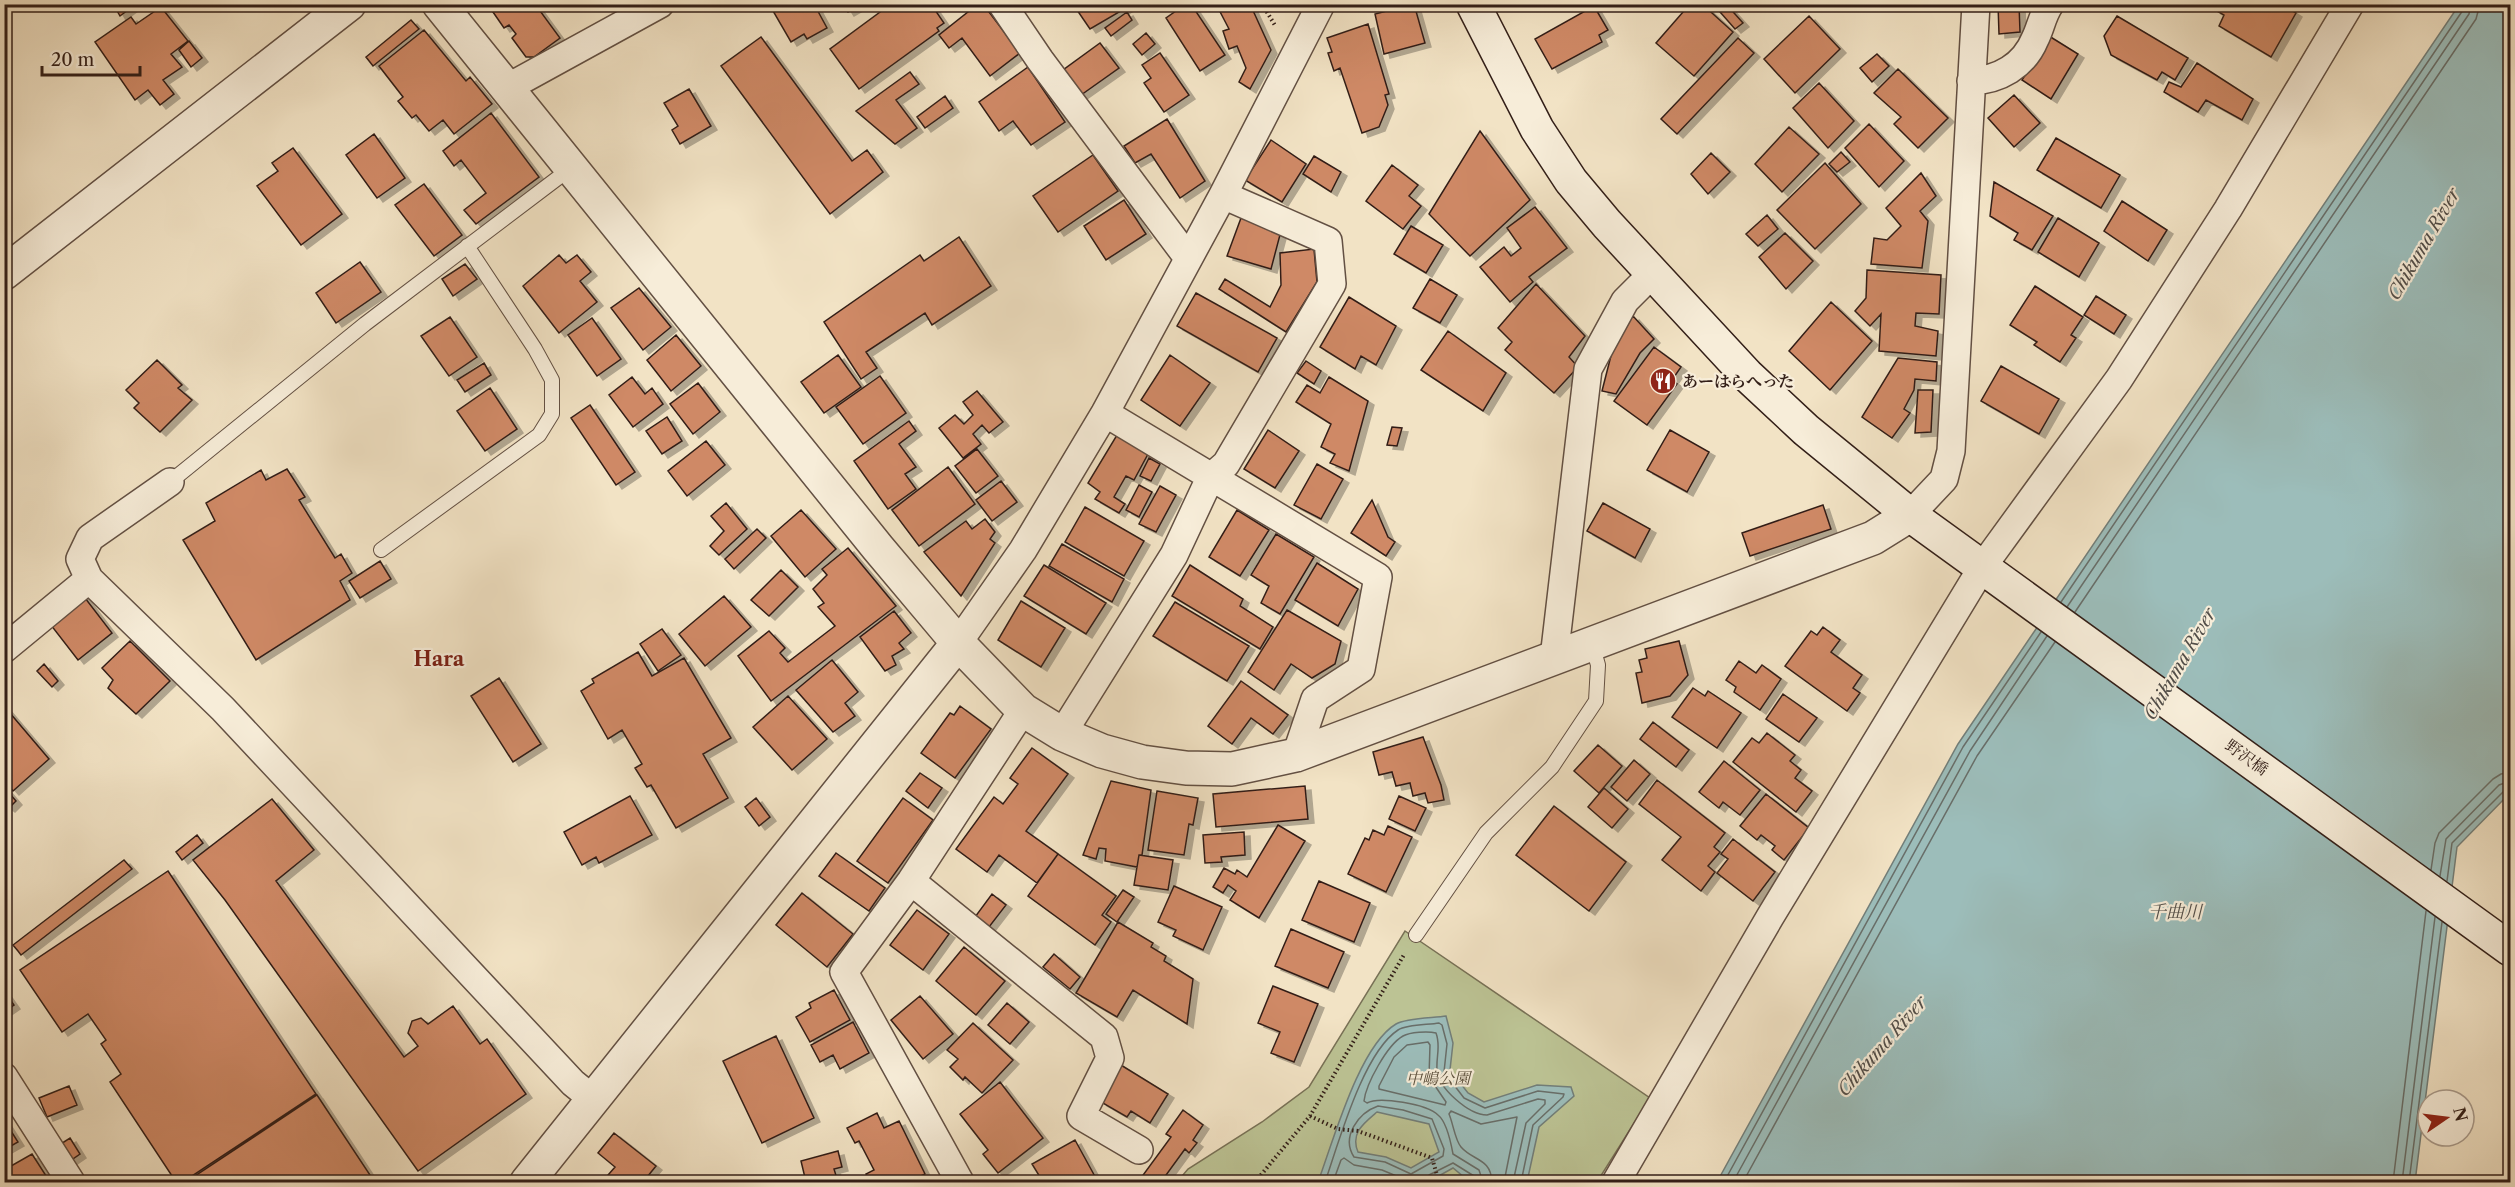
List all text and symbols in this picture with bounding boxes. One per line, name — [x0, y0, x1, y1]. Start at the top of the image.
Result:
scale bar — [42, 39, 140, 77]
text: 20 m — [51, 49, 95, 71]
water label: Chikuma River — [2383, 183, 2466, 304]
restaurant icon: あーはらへった — [1648, 366, 1678, 396]
place label: あーはらへった — [1682, 371, 1794, 391]
water label: Chikuma River — [2139, 603, 2222, 724]
district label: Hara — [414, 647, 465, 671]
street label: 野沢橋 — [2222, 735, 2272, 779]
water label: 千曲川 — [2148, 901, 2204, 923]
water label: Chikuma River — [1833, 990, 1932, 1101]
park label: 中嶋公園 — [1406, 1068, 1473, 1088]
north arrow — [2416, 1088, 2476, 1148]
text: N — [2449, 1105, 2472, 1124]

